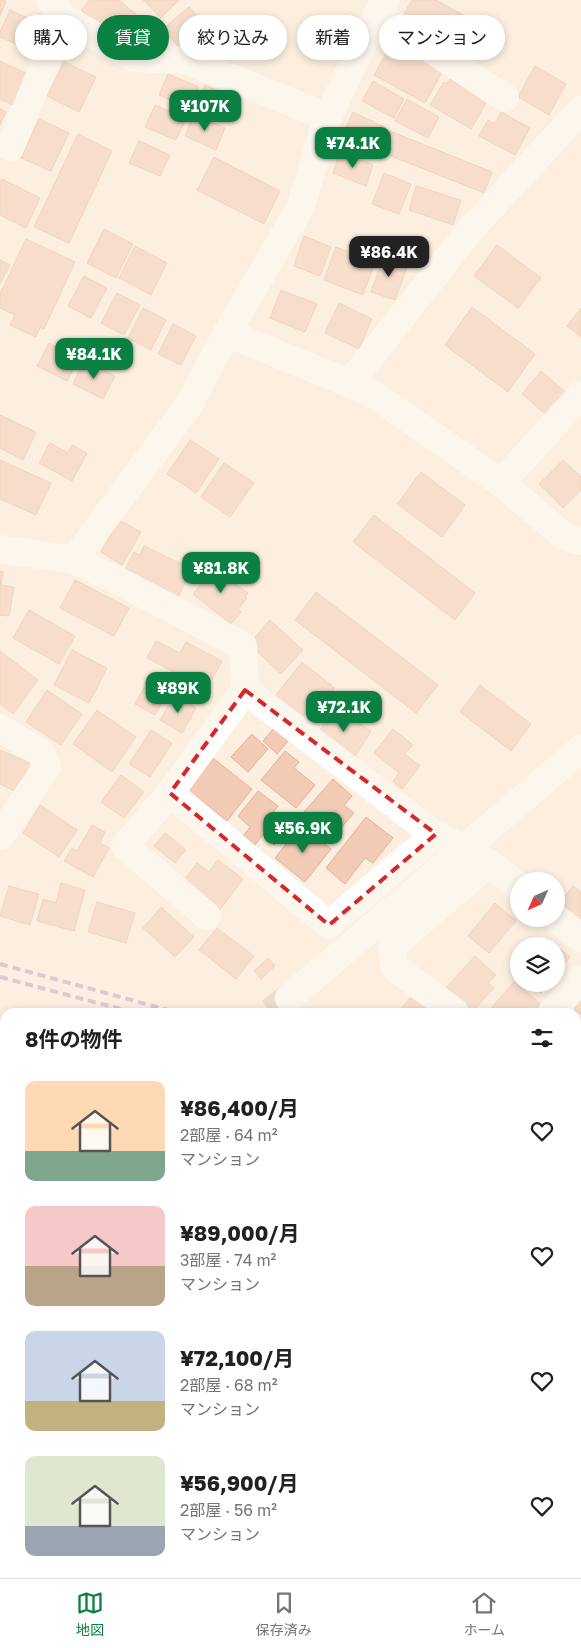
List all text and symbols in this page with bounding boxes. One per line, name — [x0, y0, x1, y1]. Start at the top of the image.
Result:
chip: 購入 — [15, 15, 87, 60]
chip: 賃貸 — [97, 15, 169, 60]
chip: 絞り込み — [179, 15, 287, 60]
chip: 新着 — [297, 15, 369, 60]
chip: マンション — [379, 15, 505, 60]
pin: ¥107K — [170, 90, 240, 132]
text: ¥107K — [180, 96, 230, 116]
pin: ¥74.1K — [312, 126, 394, 169]
text: ¥74.1K — [326, 133, 380, 153]
pin: ¥86.4K — [348, 236, 430, 278]
text: ¥86.4K — [360, 242, 418, 262]
pin: ¥84.1K — [53, 338, 135, 380]
text: ¥84.1K — [66, 344, 122, 364]
pin: ¥81.8K — [180, 552, 262, 594]
text: ¥81.8K — [193, 558, 249, 578]
pin: ¥89K — [148, 672, 208, 714]
text: ¥89K — [157, 678, 199, 698]
pin: ¥72.1K — [303, 690, 385, 733]
text: ¥72.1K — [317, 697, 371, 717]
pin: ¥56.9K — [262, 812, 344, 854]
text: ¥56.9K — [274, 818, 332, 838]
north arrow — [510, 872, 565, 928]
map controls — [510, 872, 565, 992]
button: layers — [510, 937, 565, 992]
icon: filters — [528, 1024, 556, 1052]
text: 8件の物件 — [25, 1026, 122, 1052]
text: ¥86,400/月 — [180, 1095, 299, 1121]
icon: home — [65, 1101, 125, 1161]
icon: heart — [528, 1117, 556, 1145]
text: 2部屋 · 64 m² — [180, 1125, 277, 1145]
text: マンション — [180, 1149, 260, 1169]
text: ¥89,000/月 — [180, 1220, 299, 1246]
icon: home — [65, 1226, 125, 1286]
icon: heart — [528, 1242, 556, 1270]
text: 3部屋 · 74 m² — [180, 1250, 276, 1270]
text: マンション — [180, 1274, 260, 1294]
text: ¥72,100/月 — [180, 1345, 294, 1371]
icon: home — [65, 1351, 125, 1411]
icon: heart — [528, 1367, 556, 1395]
text: 2部屋 · 68 m² — [180, 1375, 277, 1395]
text: マンション — [180, 1399, 260, 1419]
text: ¥56,900/月 — [180, 1470, 298, 1496]
icon: home — [65, 1476, 125, 1536]
icon: heart — [528, 1492, 556, 1520]
text: 2部屋 · 56 m² — [180, 1500, 277, 1520]
text: マンション — [180, 1524, 260, 1544]
tab: 地図 — [76, 1589, 104, 1639]
tab: 保存済み — [256, 1589, 312, 1639]
tab: ホーム — [463, 1589, 505, 1639]

